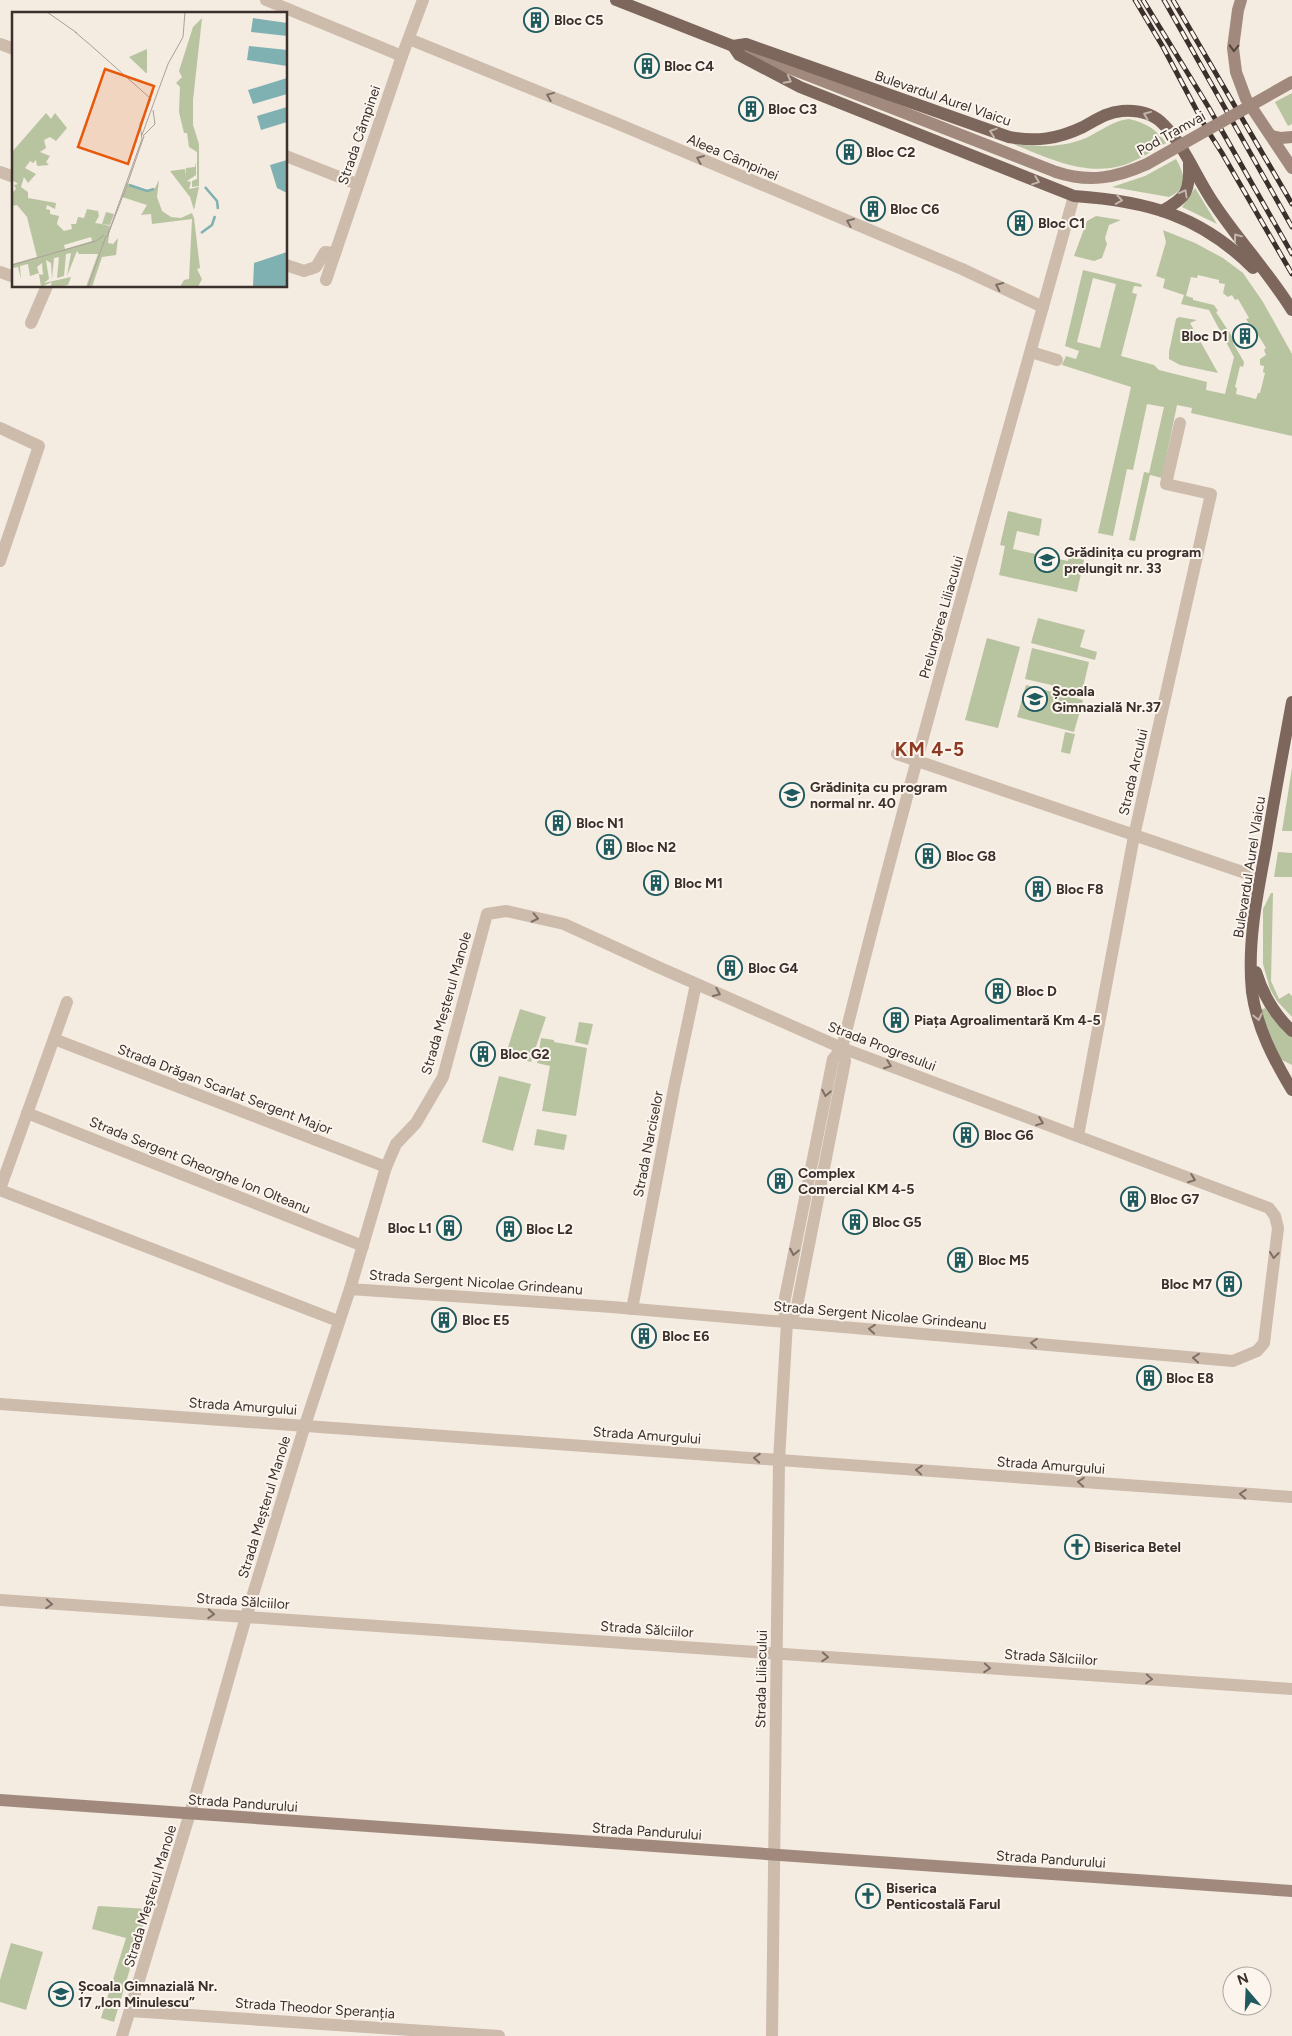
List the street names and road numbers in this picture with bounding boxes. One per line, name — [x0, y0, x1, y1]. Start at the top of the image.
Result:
street label: Bulevardul Aurel Vlaicu — [872, 67, 1013, 130]
street label: Strada Câmpinei — [335, 83, 384, 187]
street label: Pod Tramvai — [1134, 108, 1209, 159]
street label: Aleea Câmpinei — [684, 131, 781, 184]
street label: Prelungirea Liliacului — [916, 554, 967, 681]
street label: Strada Arcului — [1115, 727, 1152, 817]
street label: Bulevardul Aurel Vlaicu — [1230, 795, 1269, 939]
street label: Strada Meșterul Manole — [418, 929, 475, 1077]
street label: Strada Progresului — [825, 1018, 938, 1075]
street label: Strada Drăgan Scarlat Sergent Major — [115, 1041, 335, 1138]
street label: Strada Narciselor — [630, 1089, 667, 1199]
street label: Strada Sergent Gheorghe Ion Olteanu — [87, 1113, 313, 1218]
street label: Strada Sergent Nicolae Grindeanu — [369, 1267, 583, 1298]
street label: Strada Sergent Nicolae Grindeanu — [773, 1298, 987, 1333]
street label: Strada Amurgului — [188, 1394, 298, 1419]
street label: Strada Amurgului — [592, 1423, 702, 1448]
street label: Strada Meșterul Manole — [235, 1433, 294, 1581]
street label: Strada Amurgului — [996, 1453, 1106, 1478]
street label: Strada Sălciilor — [196, 1590, 290, 1613]
street label: Strada Sălciilor — [600, 1618, 694, 1641]
street label: Strada Liliacului — [752, 1630, 771, 1728]
street label: Strada Sălciilor — [1004, 1646, 1098, 1669]
street label: Strada Pandurului — [187, 1791, 299, 1816]
street label: Strada Pandurului — [591, 1819, 703, 1844]
street label: Strada Meșterul Manole — [121, 1822, 180, 1970]
street label: Strada Pandurului — [995, 1847, 1107, 1872]
street label: Strada Theodor Speranția — [234, 1994, 395, 2023]

